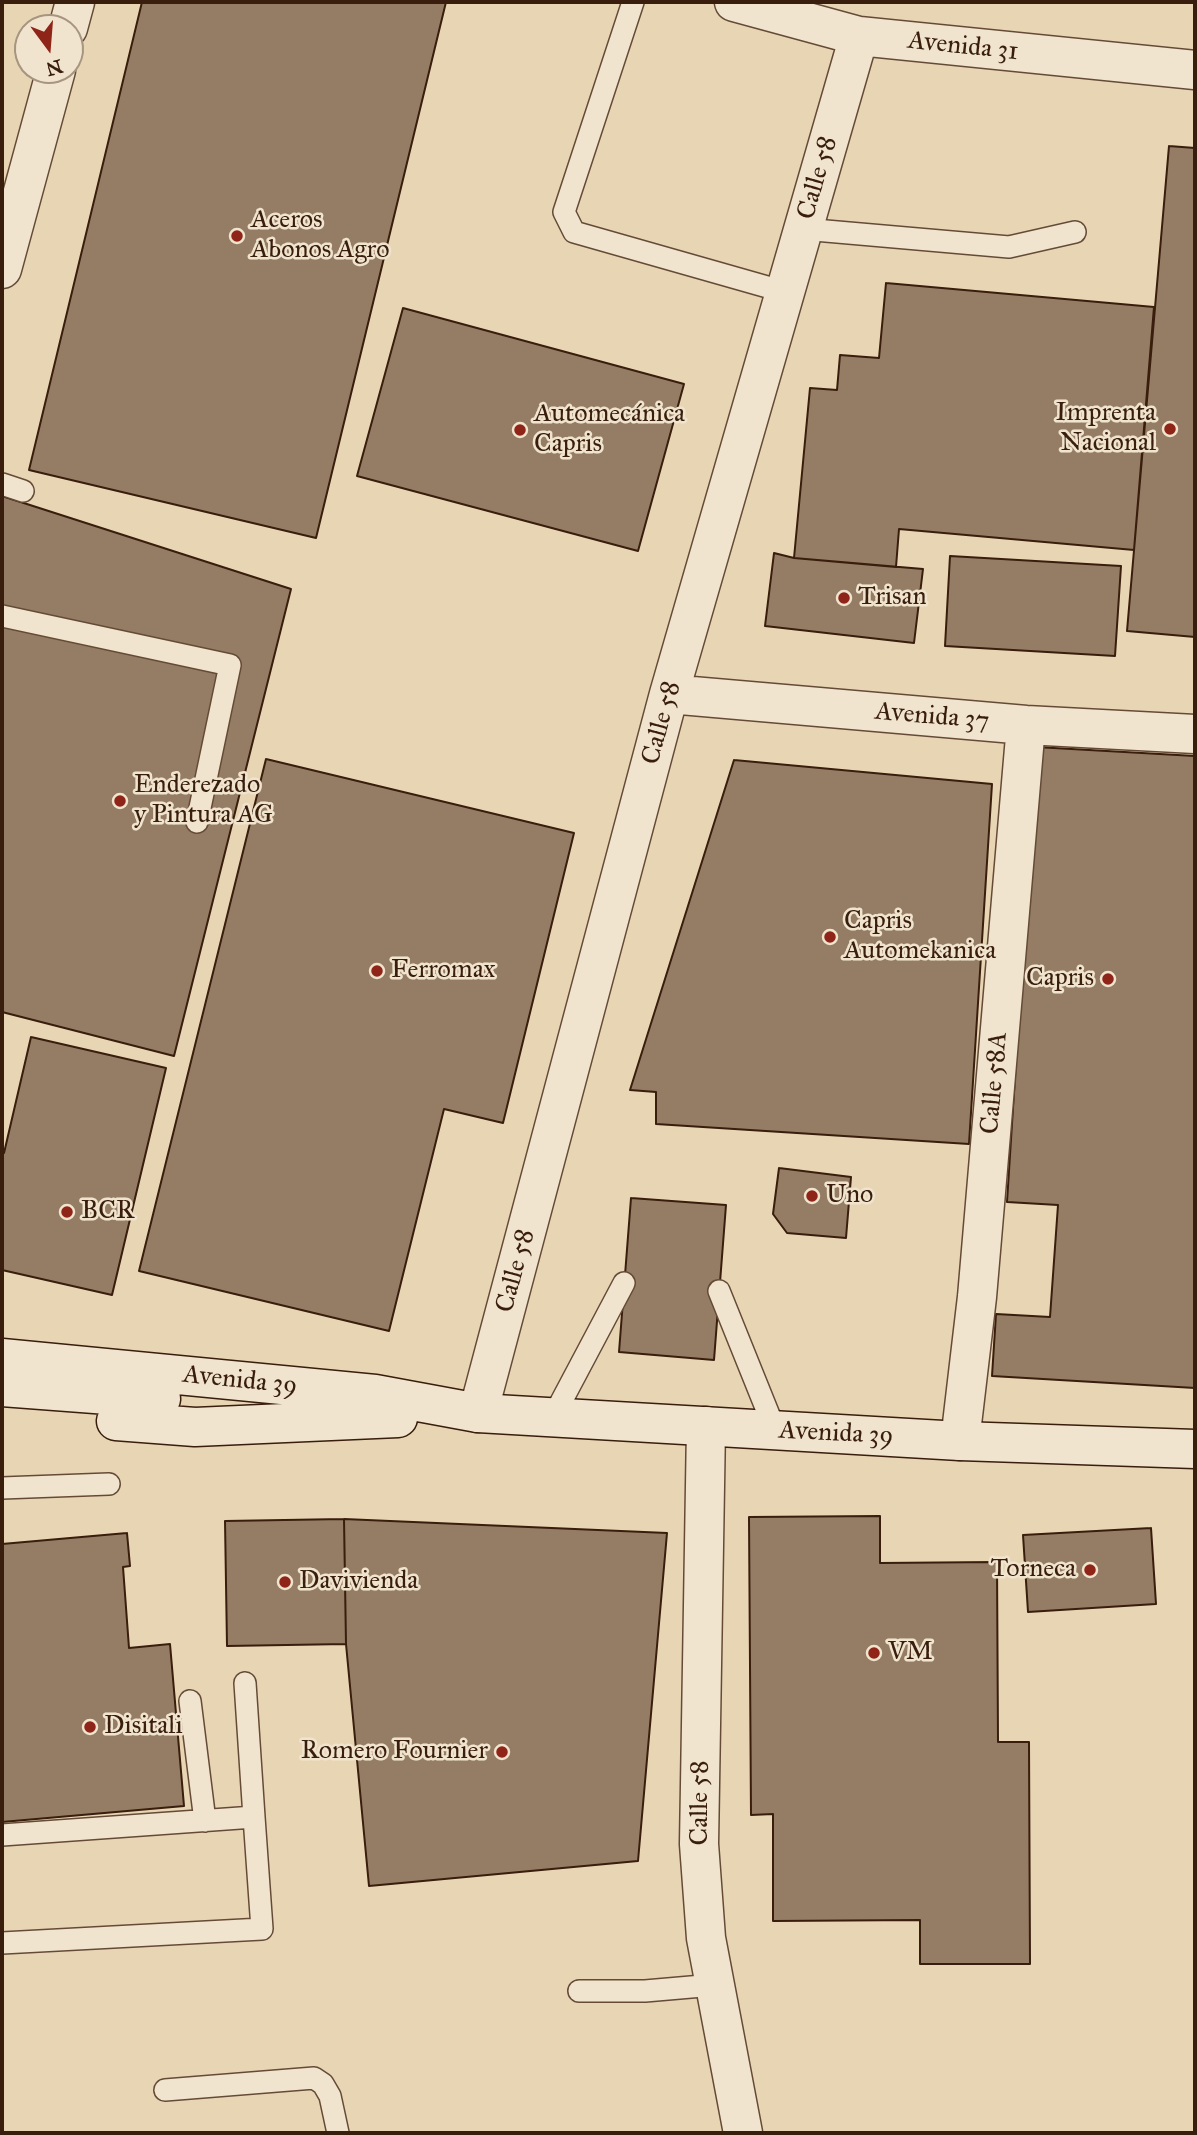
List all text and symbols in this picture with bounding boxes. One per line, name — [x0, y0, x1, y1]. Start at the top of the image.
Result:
north arrow — [14, 14, 84, 84]
street label: Avenida 31 — [906, 26, 1020, 68]
text: N — [43, 54, 65, 81]
street label: Calle 58 — [791, 133, 845, 223]
place label: Aceros Abonos Agro — [251, 205, 389, 266]
marker: Aceros Abonos Agro — [229, 228, 245, 244]
place label: Imprenta Nacional — [1056, 398, 1156, 460]
place label: Automecánica Capris — [534, 399, 685, 460]
marker: Imprenta Nacional — [1162, 421, 1178, 437]
marker: Automecánica Capris — [512, 422, 528, 438]
place label: Trisan — [858, 582, 927, 614]
marker: Trisan — [836, 590, 852, 606]
street label: Calle 58 — [636, 678, 688, 768]
street label: Avenida 37 — [874, 696, 990, 738]
place label: Enderezado y Pintura AG — [134, 770, 273, 832]
marker: Enderezado y Pintura AG — [112, 793, 128, 809]
place label: Capris Automekanica — [844, 906, 996, 968]
marker: Capris Automekanica — [822, 929, 838, 945]
place label: Ferromax — [391, 955, 495, 987]
marker: Ferromax — [369, 963, 385, 979]
place label: Capris — [1026, 963, 1094, 995]
marker: Capris — [1100, 971, 1116, 987]
street label: Calle 58A — [975, 1031, 1015, 1135]
place label: Uno — [826, 1180, 873, 1212]
marker: Uno — [804, 1188, 820, 1204]
place label: BCR — [81, 1196, 134, 1228]
marker: BCR — [59, 1204, 75, 1220]
street label: Calle 58 — [490, 1226, 542, 1316]
street label: Avenida 39 — [181, 1359, 299, 1403]
street label: Avenida 39 — [778, 1415, 894, 1453]
place label: Torneca — [991, 1554, 1076, 1586]
marker: Torneca — [1082, 1562, 1098, 1578]
place label: Davivienda — [299, 1566, 418, 1598]
marker: Davivienda — [277, 1574, 293, 1590]
place label: VM — [888, 1637, 933, 1669]
marker: VM — [866, 1645, 882, 1661]
place label: Disitali — [104, 1711, 183, 1743]
marker: Disitali — [82, 1719, 98, 1735]
place label: Romero Fournier — [301, 1736, 488, 1768]
marker: Romero Fournier — [494, 1744, 510, 1760]
street label: Calle 58 — [685, 1760, 717, 1846]

